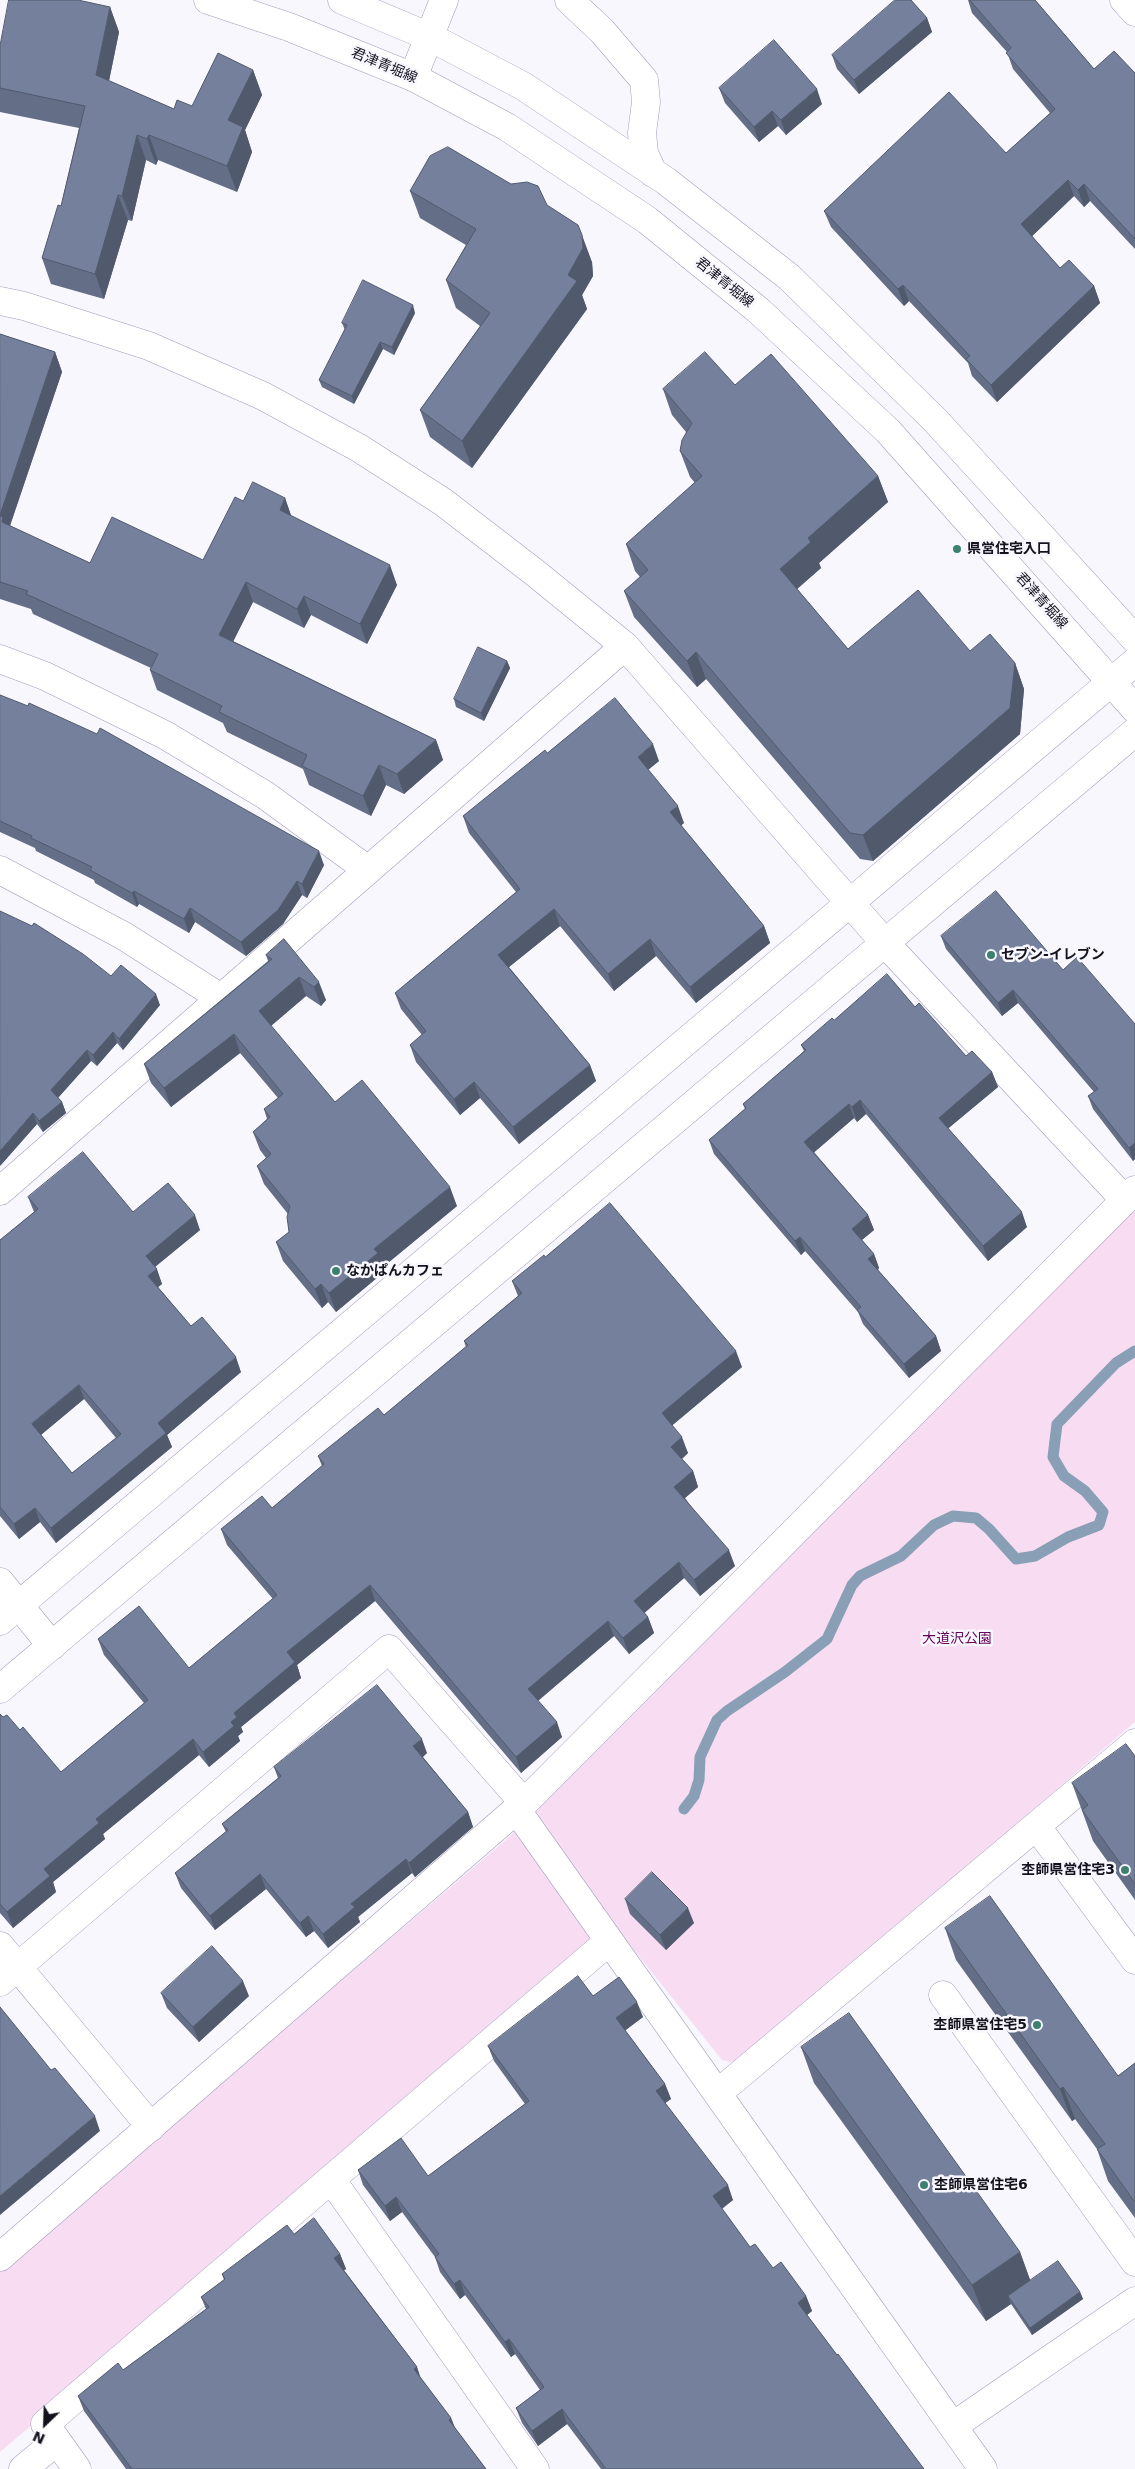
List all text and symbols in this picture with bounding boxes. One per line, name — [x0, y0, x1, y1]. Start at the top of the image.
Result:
street label: 君津青堀線 — [349, 45, 419, 87]
street label: 君津青堀線 — [692, 254, 756, 312]
place label: 県営住宅入口 — [967, 541, 1051, 557]
marker: 県営住宅入口 — [951, 543, 963, 555]
street label: 君津青堀線 — [1011, 569, 1071, 633]
place label: セブン-イレブン — [1001, 947, 1105, 963]
marker: セブン-イレブン — [985, 949, 997, 961]
place label: なかぱんカフェ — [346, 1263, 444, 1279]
marker: なかぱんカフェ — [330, 1265, 342, 1277]
park label: 大道沢公園 — [922, 1631, 992, 1647]
place label: 杢師県営住宅3 — [1021, 1862, 1115, 1878]
marker: 杢師県営住宅3 — [1119, 1864, 1131, 1876]
place label: 杢師県営住宅5 — [933, 2017, 1027, 2033]
marker: 杢師県営住宅5 — [1031, 2019, 1043, 2031]
place label: 杢師県営住宅6 — [934, 2177, 1028, 2193]
marker: 杢師県営住宅6 — [918, 2179, 930, 2191]
north arrow — [20, 2399, 70, 2449]
text: N — [30, 2428, 48, 2447]

